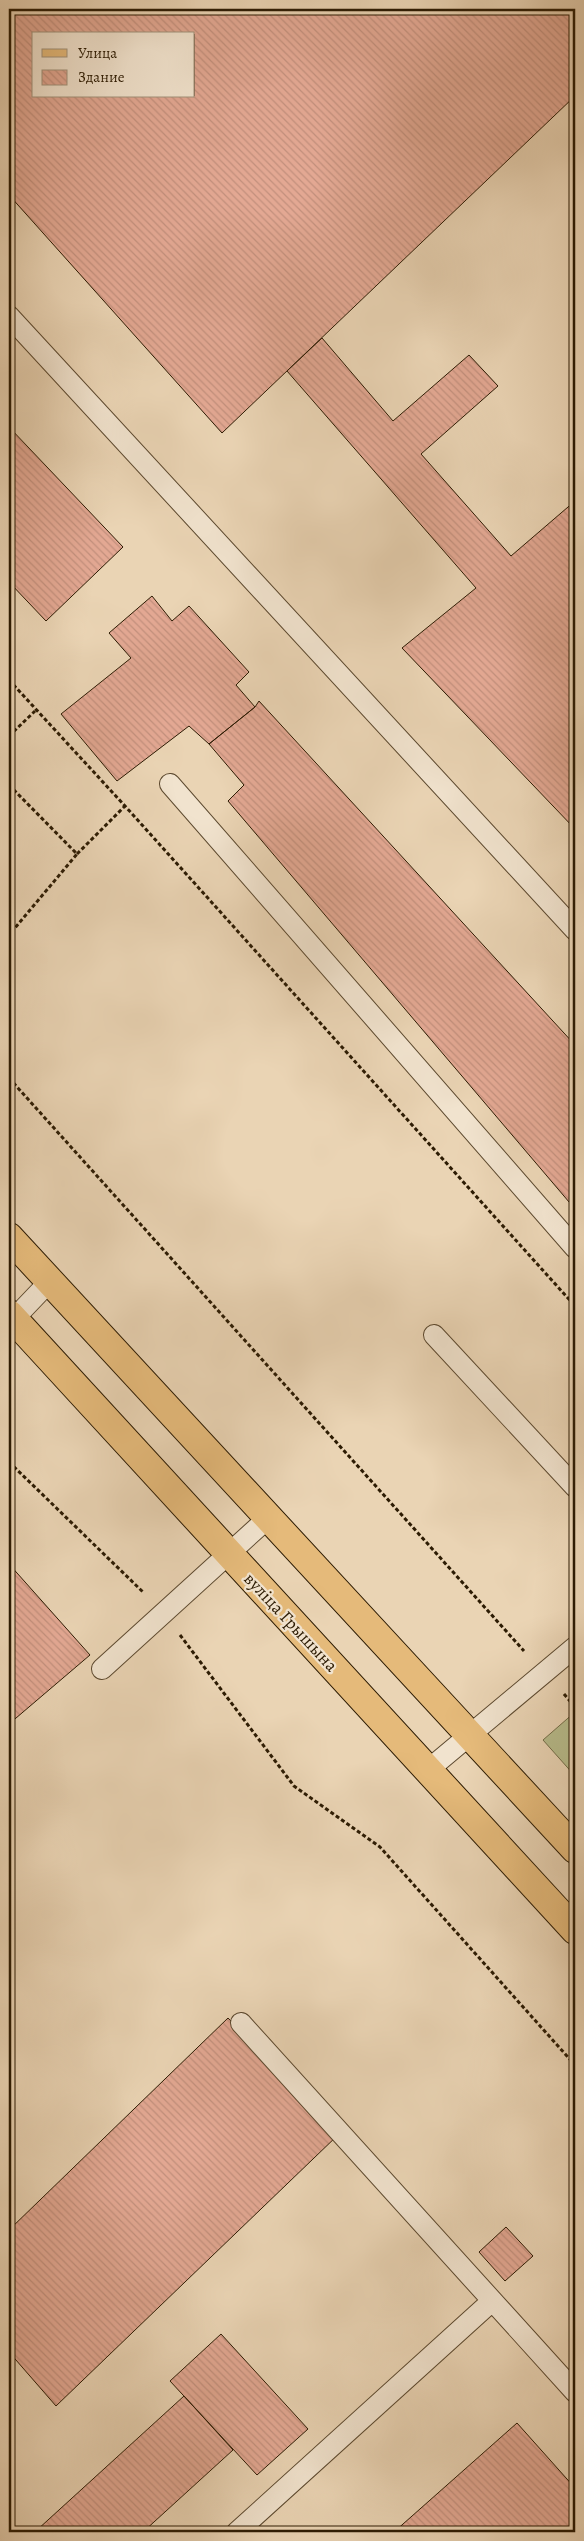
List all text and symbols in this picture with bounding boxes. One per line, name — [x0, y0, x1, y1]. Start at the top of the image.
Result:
legend — [32, 32, 195, 98]
text: Улица — [78, 43, 117, 63]
text: Здание — [78, 67, 125, 87]
street label: вуліца Грышына — [239, 1567, 344, 1677]

